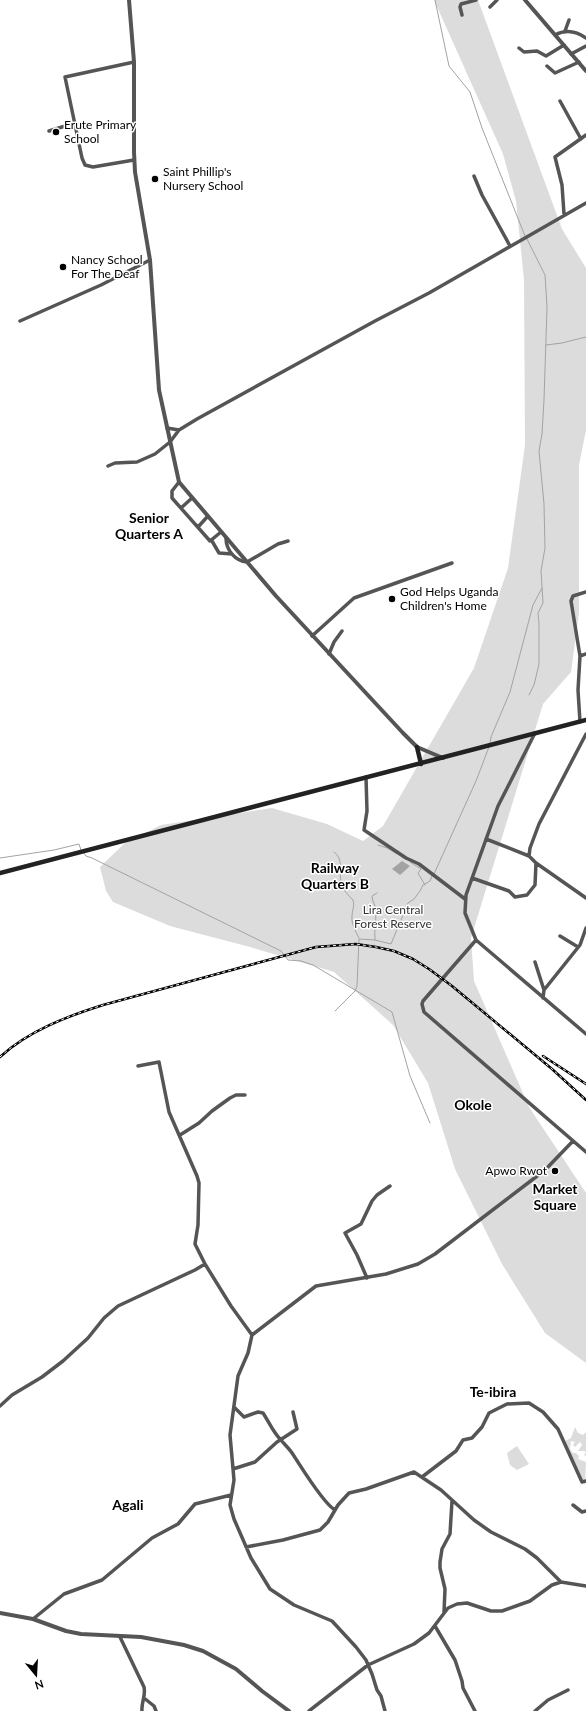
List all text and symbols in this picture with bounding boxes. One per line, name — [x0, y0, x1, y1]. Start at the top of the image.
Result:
place label: Erute Primary School — [64, 117, 137, 146]
marker: Erute Primary School — [51, 127, 61, 137]
place label: Saint Phillip's Nursery School — [163, 164, 243, 193]
marker: Saint Phillip's Nursery School — [150, 174, 160, 184]
place label: Nancy School For The Deaf — [71, 252, 143, 281]
marker: Nancy School For The Deaf — [58, 262, 68, 272]
district label: Senior Quarters A — [115, 509, 183, 542]
place label: God Helps Uganda Children's Home — [400, 584, 499, 613]
marker: God Helps Uganda Children's Home — [387, 594, 397, 604]
district label: Railway Quarters B — [301, 859, 369, 892]
park label: Lira Central Forest Reserve — [354, 902, 432, 931]
district label: Okole — [454, 1096, 492, 1113]
place label: Apwo Rwot — [485, 1163, 548, 1178]
marker: Apwo Rwot — [550, 1166, 560, 1176]
district label: Market Square — [532, 1180, 578, 1213]
district label: Te-ibira — [470, 1383, 516, 1400]
district label: Agali — [111, 1496, 144, 1513]
north arrow — [16, 1655, 56, 1695]
text: N — [33, 1677, 45, 1692]

